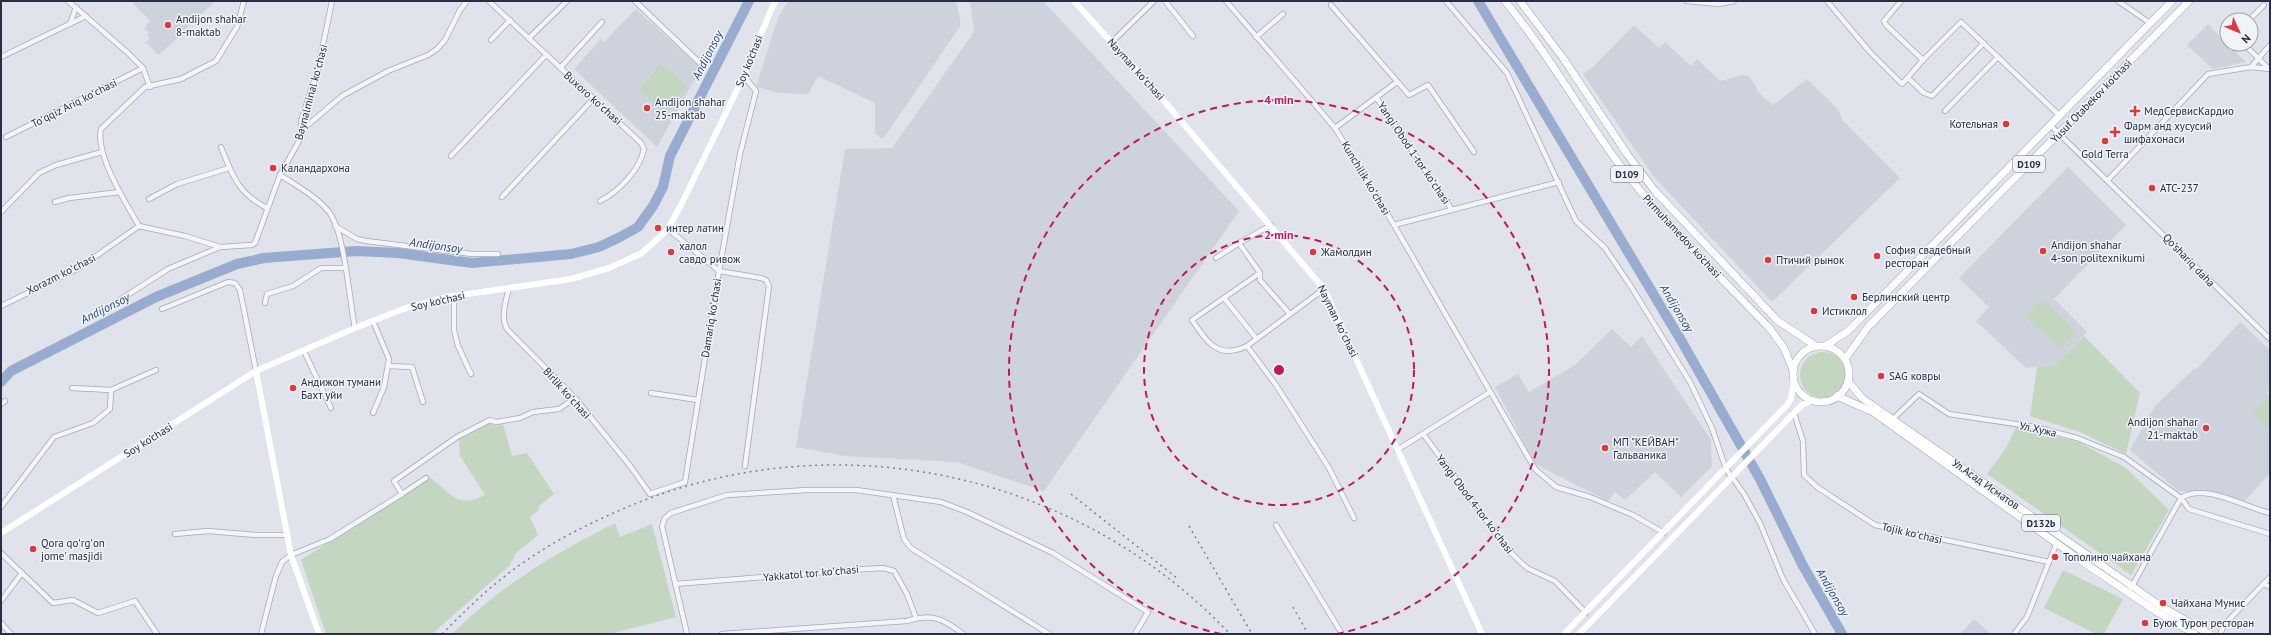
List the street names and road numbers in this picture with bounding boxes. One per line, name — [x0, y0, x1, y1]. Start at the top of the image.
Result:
street label: Soy ko'chasi — [732, 33, 766, 89]
street label: Nayman koʻchasi — [1104, 35, 1168, 103]
street label: Baynalminal koʻchasi — [291, 42, 331, 141]
street label: Yusuf Otabekov ko'chasi — [2047, 56, 2135, 146]
street label: Buxoro koʻchasi — [561, 68, 625, 128]
street label: Toʻqqiz Ariq koʻchasi — [29, 75, 119, 131]
street label: Yangi Obod 1-tor koʻchasi — [1375, 99, 1454, 207]
street label: Kunchilik koʻchasi — [1338, 138, 1394, 218]
road number: D109 — [2013, 156, 2045, 172]
road number: D109 — [1611, 166, 1643, 182]
street label: Pirmuhamedov ko'chasi — [1640, 191, 1724, 281]
street label: Qo'shariq daha — [2160, 230, 2218, 290]
street label: Xorazm koʻchasi — [24, 251, 98, 297]
street label: Damariq koʻchasi — [698, 277, 724, 359]
street label: Nayman koʻchasi — [1314, 283, 1362, 360]
street label: Soy ko'chasi — [410, 288, 466, 314]
street label: Birlik koʻchasi — [540, 364, 594, 422]
street label: Ул.Хужа — [2018, 418, 2058, 440]
street label: Soy ko'chasi — [121, 419, 175, 461]
street label: Yangi Obod 4-tor koʻchasi — [1433, 452, 1517, 556]
street label: Ул.Асад Исматов — [1950, 456, 2022, 512]
road number: D132b — [2022, 515, 2060, 531]
street label: Tojik koʻchasi — [1880, 519, 1944, 547]
street label: Yakkatol tor koʻchasi — [763, 562, 860, 584]

